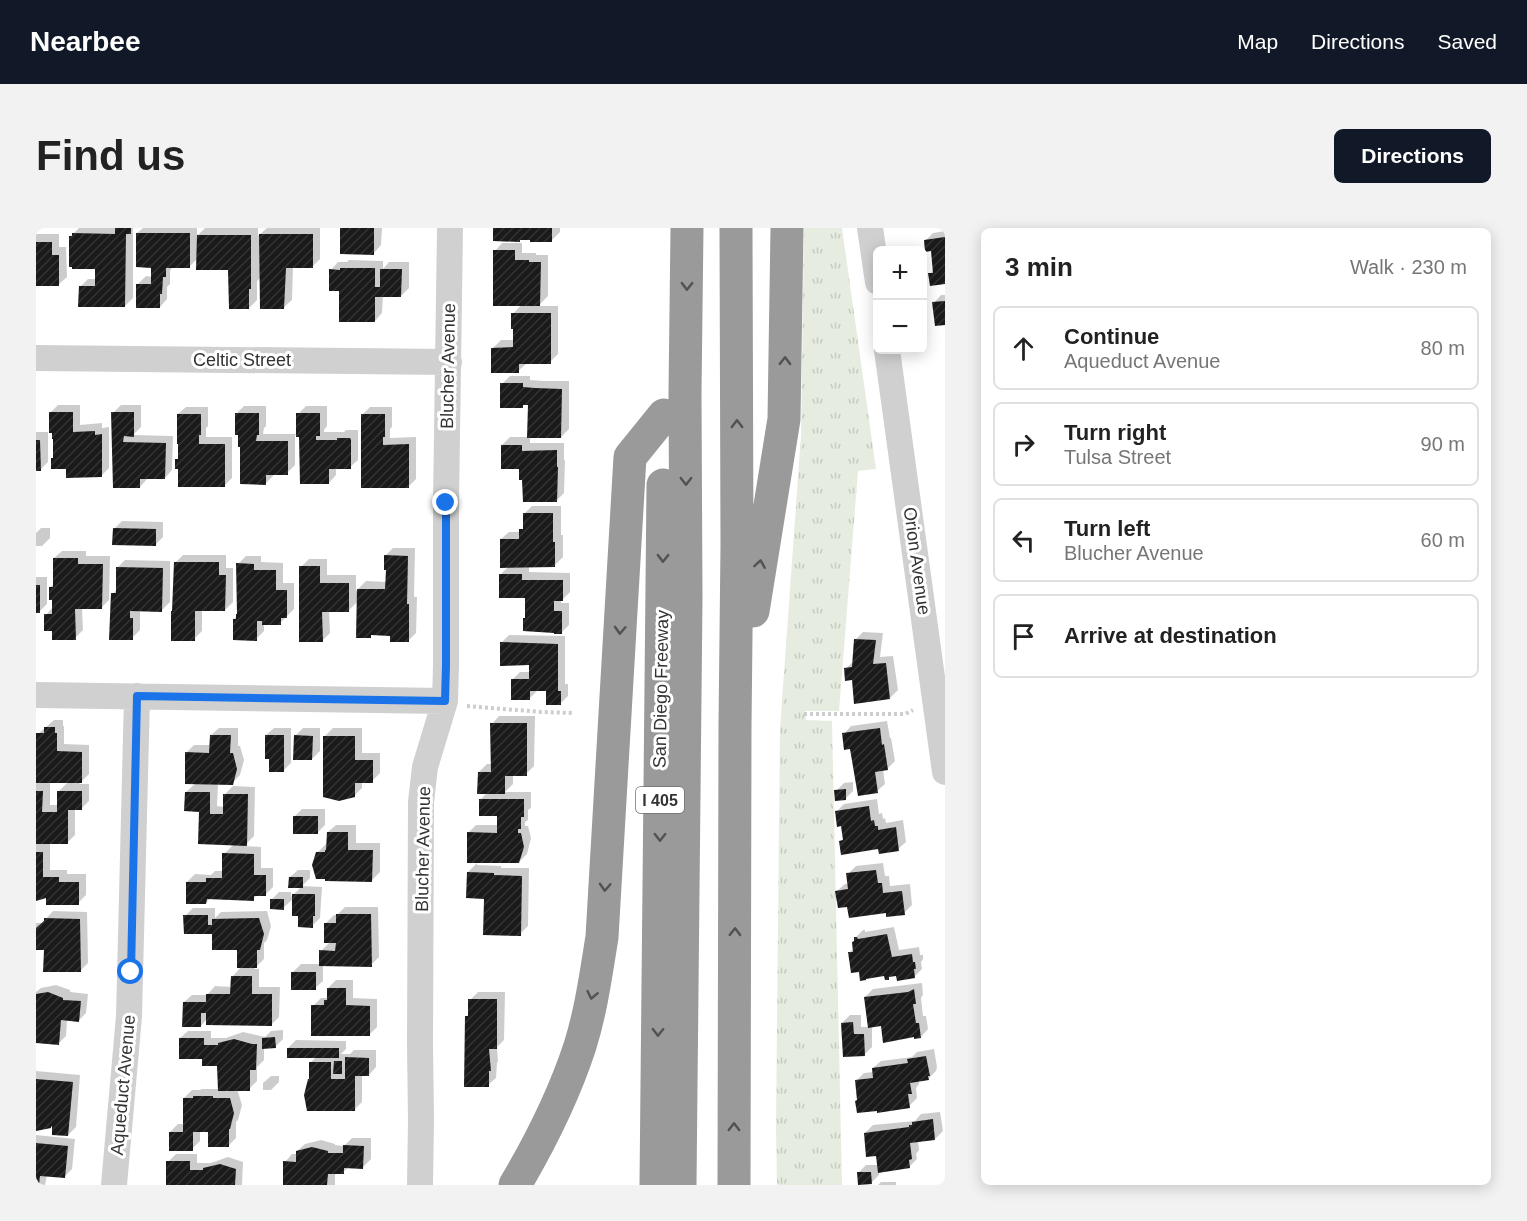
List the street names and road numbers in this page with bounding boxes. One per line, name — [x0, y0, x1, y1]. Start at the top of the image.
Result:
street label: Blucher Avenue — [437, 303, 459, 429]
street label: Celtic Street — [193, 350, 291, 370]
street label: Orion Avenue — [900, 506, 934, 616]
street label: San Diego Freeway — [650, 610, 672, 768]
street label: Blucher Avenue — [412, 786, 434, 912]
road number: I 405 — [636, 787, 684, 813]
street label: Aqueduct Avenue — [107, 1014, 139, 1156]

